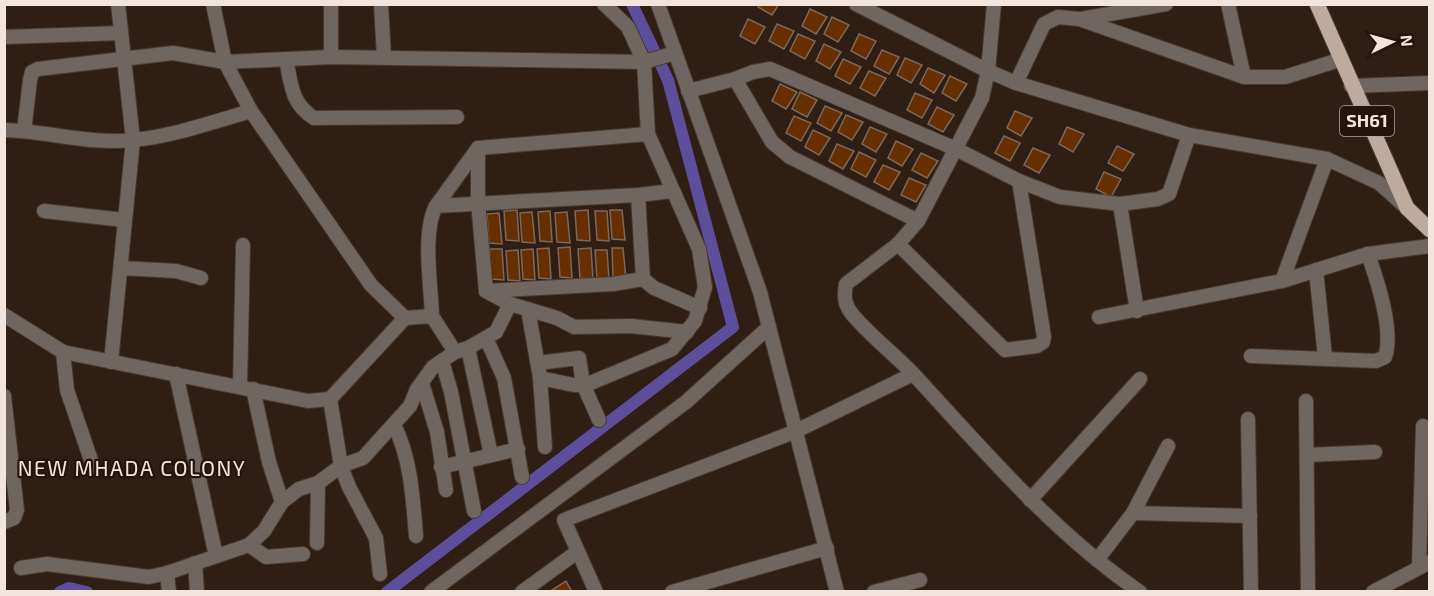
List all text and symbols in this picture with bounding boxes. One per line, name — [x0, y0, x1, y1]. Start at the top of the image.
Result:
north arrow — [1362, 12, 1422, 72]
text: N — [1397, 34, 1417, 47]
road number: SH61 — [1340, 106, 1394, 136]
district label: NEW MHADA COLONY — [18, 455, 246, 480]

